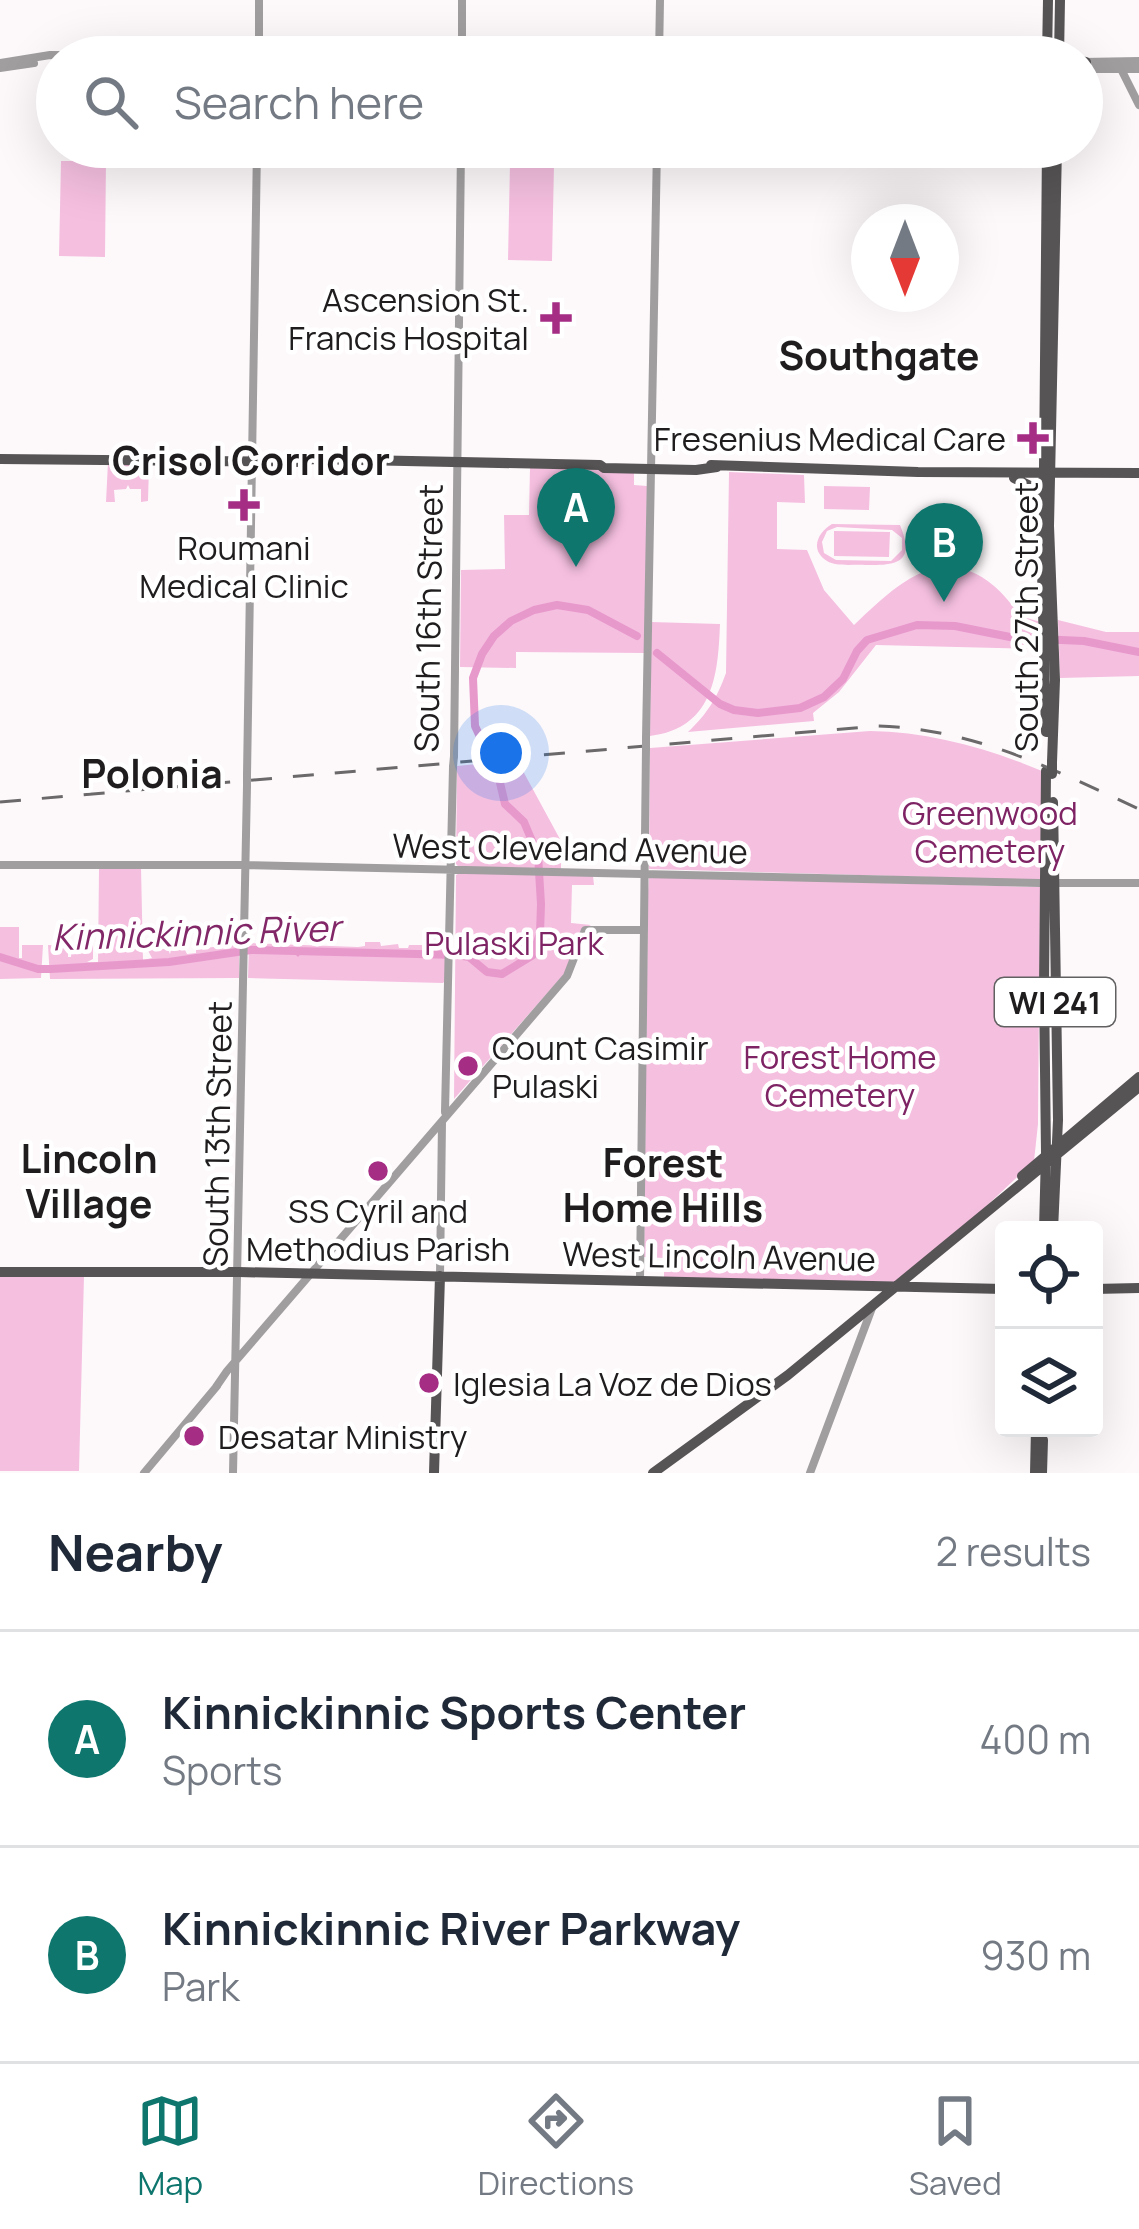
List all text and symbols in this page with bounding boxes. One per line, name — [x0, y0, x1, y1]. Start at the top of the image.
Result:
search box — [36, 36, 1103, 168]
icon: search — [78, 69, 144, 135]
text: Search here — [174, 71, 424, 133]
north arrow — [851, 204, 959, 312]
place label: Ascension St. Francis Hospital — [288, 277, 529, 360]
marker: Ascension St. Francis Hospital — [540, 302, 572, 334]
district label: Southgate — [778, 328, 980, 382]
place label: Fresenius Medical Care — [654, 416, 1006, 461]
marker: Fresenius Medical Care — [1017, 422, 1049, 454]
district label: Crisol Corridor — [112, 433, 390, 487]
pin: A — [537, 468, 615, 567]
street label: South 27th Street — [1003, 482, 1048, 752]
street label: South 16th Street — [403, 483, 453, 753]
marker: Roumani Medical Clinic — [228, 489, 260, 521]
pin: B — [905, 503, 983, 602]
place label: Roumani Medical Clinic — [139, 525, 349, 608]
your location — [471, 723, 531, 783]
district label: Polonia — [81, 746, 223, 800]
park label: Greenwood Cemetery — [902, 790, 1078, 873]
street label: West Cleveland Avenue — [392, 822, 748, 874]
water label: Kinnickinnic River — [51, 902, 345, 962]
park label: Pulaski Park — [424, 920, 605, 965]
road number: WI 241 — [995, 978, 1115, 1026]
street label: South 13th Street — [192, 1000, 242, 1268]
place label: Count Casimir Pulaski — [492, 1025, 709, 1108]
park label: Forest Home Cemetery — [744, 1034, 936, 1117]
marker: Count Casimir Pulaski — [455, 1053, 481, 1079]
district label: Lincoln Village — [20, 1131, 158, 1230]
district label: Forest Home Hills — [563, 1135, 763, 1234]
marker: SS Cyril and Methodius Parish — [365, 1158, 391, 1184]
place label: SS Cyril and Methodius Parish — [246, 1188, 510, 1271]
map controls — [995, 1221, 1103, 1437]
button: locate — [995, 1221, 1103, 1329]
street label: West Lincoln Avenue — [562, 1231, 876, 1281]
button: layers — [995, 1329, 1103, 1437]
place label: Iglesia La Voz de Dios — [453, 1361, 772, 1406]
marker: Iglesia La Voz de Dios — [416, 1370, 442, 1396]
place label: Desatar Ministry — [218, 1414, 468, 1459]
marker: Desatar Ministry — [181, 1423, 207, 1449]
text: Nearby — [48, 1517, 223, 1586]
text: 2 results — [936, 1524, 1091, 1578]
text: Kinnickinnic Sports Center — [162, 1681, 746, 1743]
text: A — [74, 1712, 100, 1766]
text: 400 m — [980, 1712, 1091, 1766]
text: Sports — [162, 1743, 282, 1797]
text: Kinnickinnic River Parkway — [162, 1897, 740, 1959]
text: B — [75, 1928, 99, 1982]
text: 930 m — [981, 1928, 1091, 1982]
text: Park — [162, 1959, 240, 2013]
tab: Map — [137, 2088, 203, 2205]
tab: Directions — [478, 2088, 634, 2205]
tab: Saved — [909, 2088, 1002, 2205]

